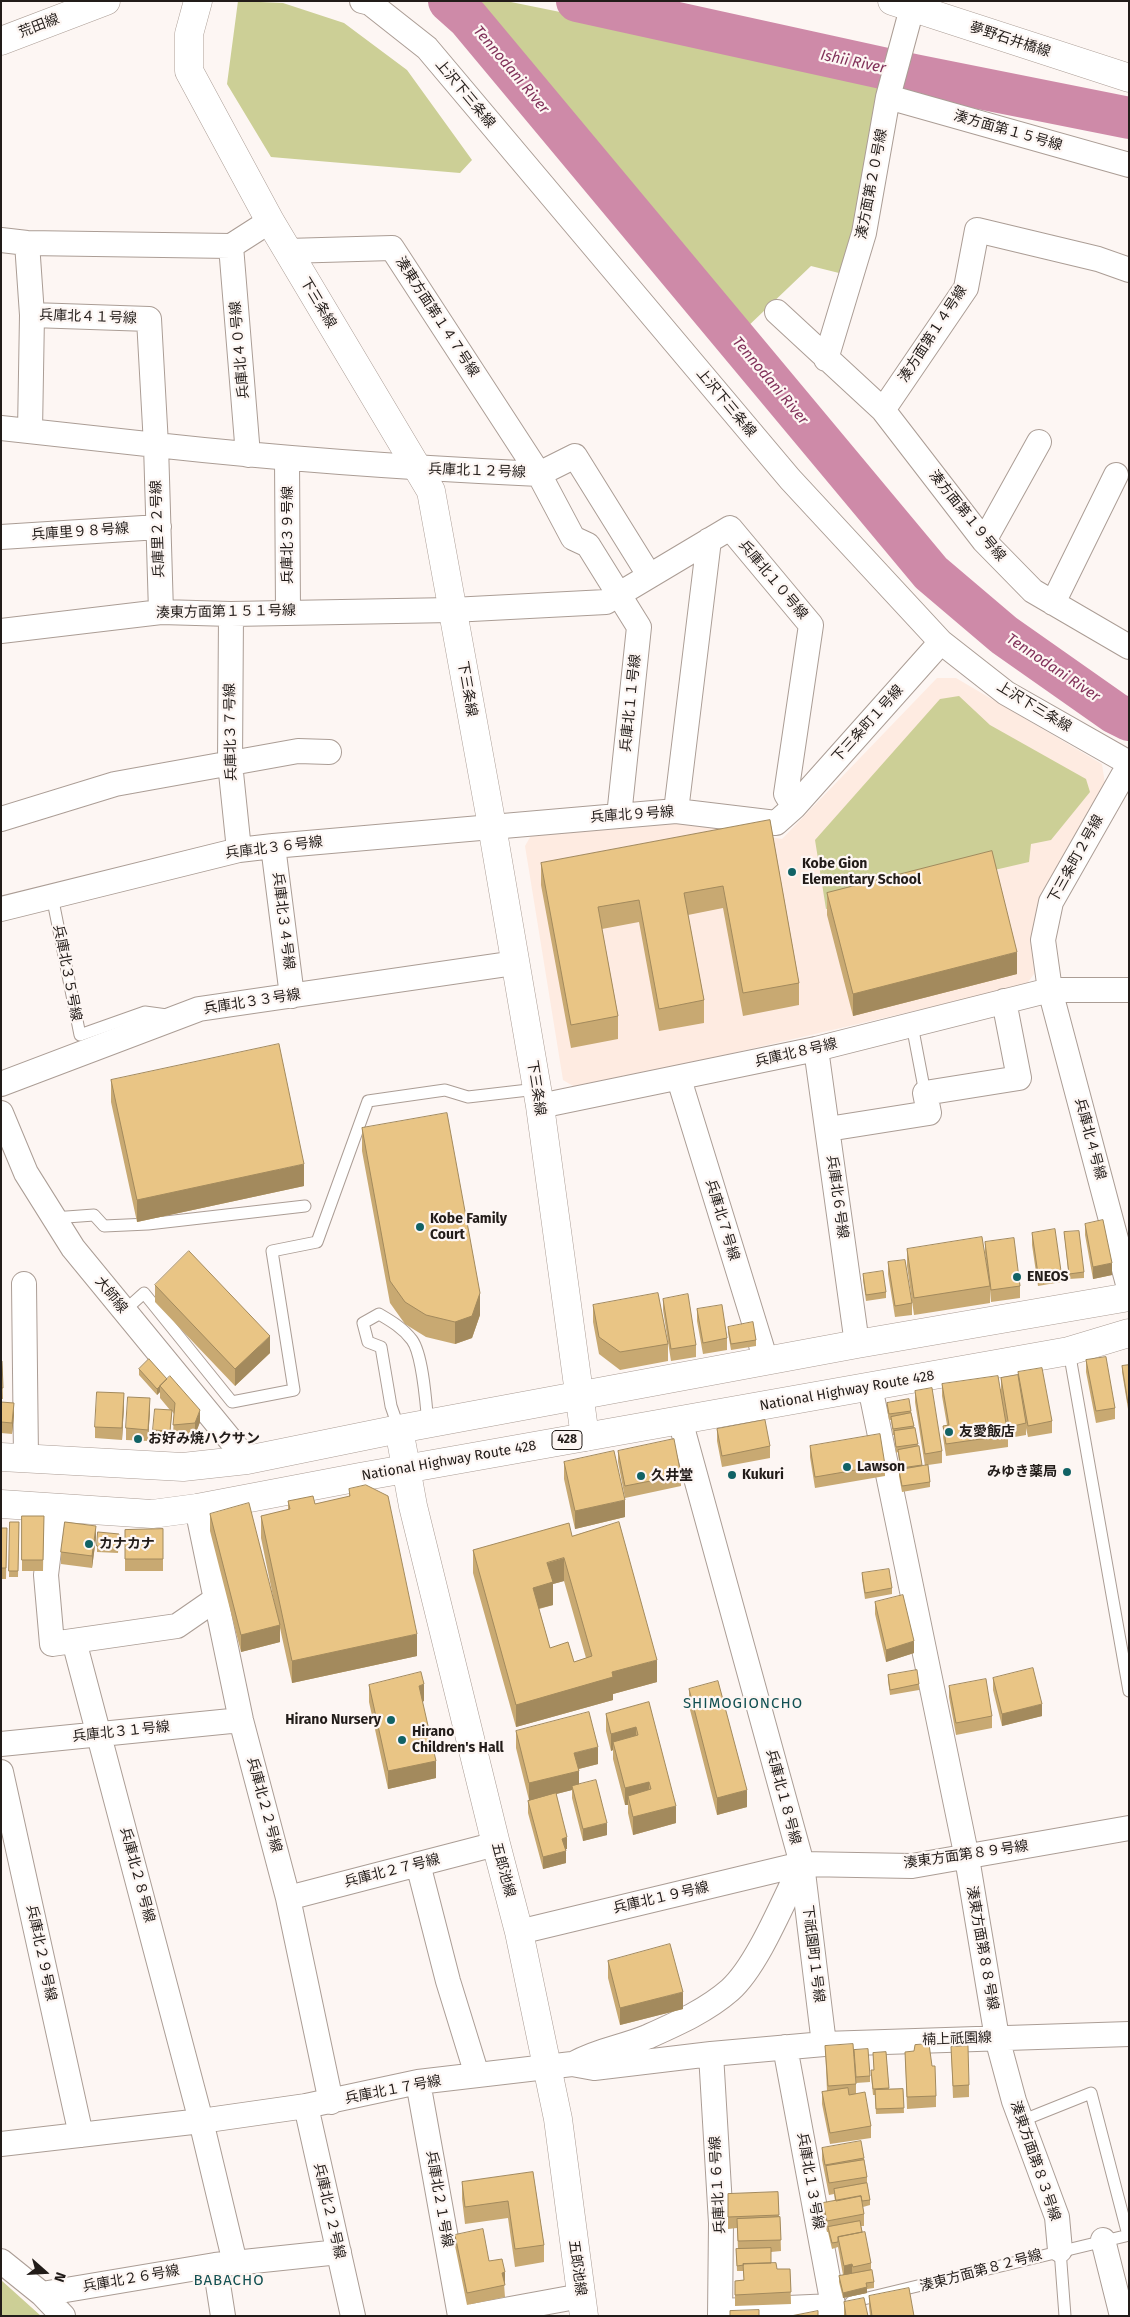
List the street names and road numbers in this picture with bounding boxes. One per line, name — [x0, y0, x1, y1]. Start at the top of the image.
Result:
street label: 荒田線 — [16, 11, 62, 41]
street label: 夢野石井橋線 — [967, 19, 1053, 61]
street label: 上沢下三条線 — [432, 56, 498, 132]
street label: 湊方面第１５号線 — [952, 107, 1064, 155]
street label: 湊方面第２０号線 — [853, 127, 891, 241]
street label: 湊東方面第１４７号線 — [392, 254, 482, 380]
street label: 下三条線 — [296, 275, 340, 331]
street label: 湊方面第１４号線 — [895, 282, 971, 386]
street label: 兵庫北４０号線 — [227, 300, 253, 400]
street label: 兵庫北４１号線 — [39, 307, 137, 327]
street label: 上沢下三条線 — [693, 365, 759, 441]
street label: 兵庫北１２号線 — [428, 461, 526, 481]
street label: 湊方面第１９号線 — [925, 467, 1009, 565]
street label: 兵庫里２２号線 — [148, 480, 168, 578]
street label: 兵庫北３９号線 — [280, 486, 296, 584]
street label: 兵庫里９８号線 — [31, 520, 129, 544]
street label: 兵庫北１０号線 — [735, 537, 811, 623]
street label: 湊東方面第１５１号線 — [156, 602, 296, 622]
street label: 兵庫北１１号線 — [618, 653, 644, 753]
street label: 下三条線 — [454, 660, 480, 718]
street label: 上沢下三条線 — [994, 678, 1074, 736]
street label: 下三条町１号線 — [829, 682, 907, 766]
street label: 兵庫北３７号線 — [222, 683, 240, 781]
street label: 兵庫北９号線 — [590, 804, 674, 826]
street label: 下三条町２号線 — [1045, 812, 1107, 906]
street label: 兵庫北３６号線 — [224, 834, 324, 862]
street label: 兵庫北３４号線 — [269, 871, 297, 971]
street label: 兵庫北３５号線 — [49, 923, 85, 1023]
street label: 兵庫北３３号線 — [202, 986, 302, 1018]
street label: 兵庫北８号線 — [753, 1035, 839, 1071]
street label: 下三条線 — [523, 1059, 549, 1117]
street label: 兵庫北４号線 — [1071, 1096, 1109, 1182]
street label: 兵庫北６号線 — [823, 1154, 851, 1240]
street label: 兵庫北７号線 — [702, 1177, 742, 1263]
street label: 大師線 — [91, 1273, 131, 1317]
street label: National Highway Route 428 — [758, 1367, 936, 1415]
road number: 428 — [552, 1430, 582, 1450]
street label: National Highway Route 428 — [360, 1437, 538, 1485]
street label: 兵庫北３１号線 — [71, 1719, 171, 1745]
street label: 兵庫北１８号線 — [762, 1747, 804, 1847]
street label: 兵庫北２２号線 — [243, 1755, 285, 1855]
street label: 兵庫北２８号線 — [116, 1825, 158, 1925]
street label: 湊東方面第８９号線 — [902, 1838, 1030, 1872]
street label: 五郎池線 — [488, 1841, 518, 1899]
street label: 兵庫北２７号線 — [342, 1851, 442, 1891]
street label: 兵庫北１９号線 — [611, 1879, 711, 1917]
street label: 湊東方面第８８号線 — [963, 1884, 1001, 2012]
street label: 兵庫北２９号線 — [23, 1903, 59, 2003]
street label: 下祇園町１号線 — [799, 1904, 827, 2004]
street label: 楠上祇園線 — [922, 2029, 992, 2049]
street label: 兵庫北１７号線 — [343, 2072, 443, 2108]
street label: 湊東方面第８３号線 — [1007, 2099, 1063, 2223]
street label: 兵庫北１３号線 — [793, 2131, 827, 2231]
street label: 兵庫北１６号線 — [707, 2136, 729, 2234]
street label: 兵庫北２１号線 — [422, 2149, 456, 2249]
street label: 兵庫北２２号線 — [310, 2161, 348, 2261]
street label: 五郎池線 — [565, 2239, 589, 2297]
street label: 湊東方面第８２号線 — [918, 2247, 1044, 2295]
street label: 兵庫北２６号線 — [81, 2262, 181, 2296]

